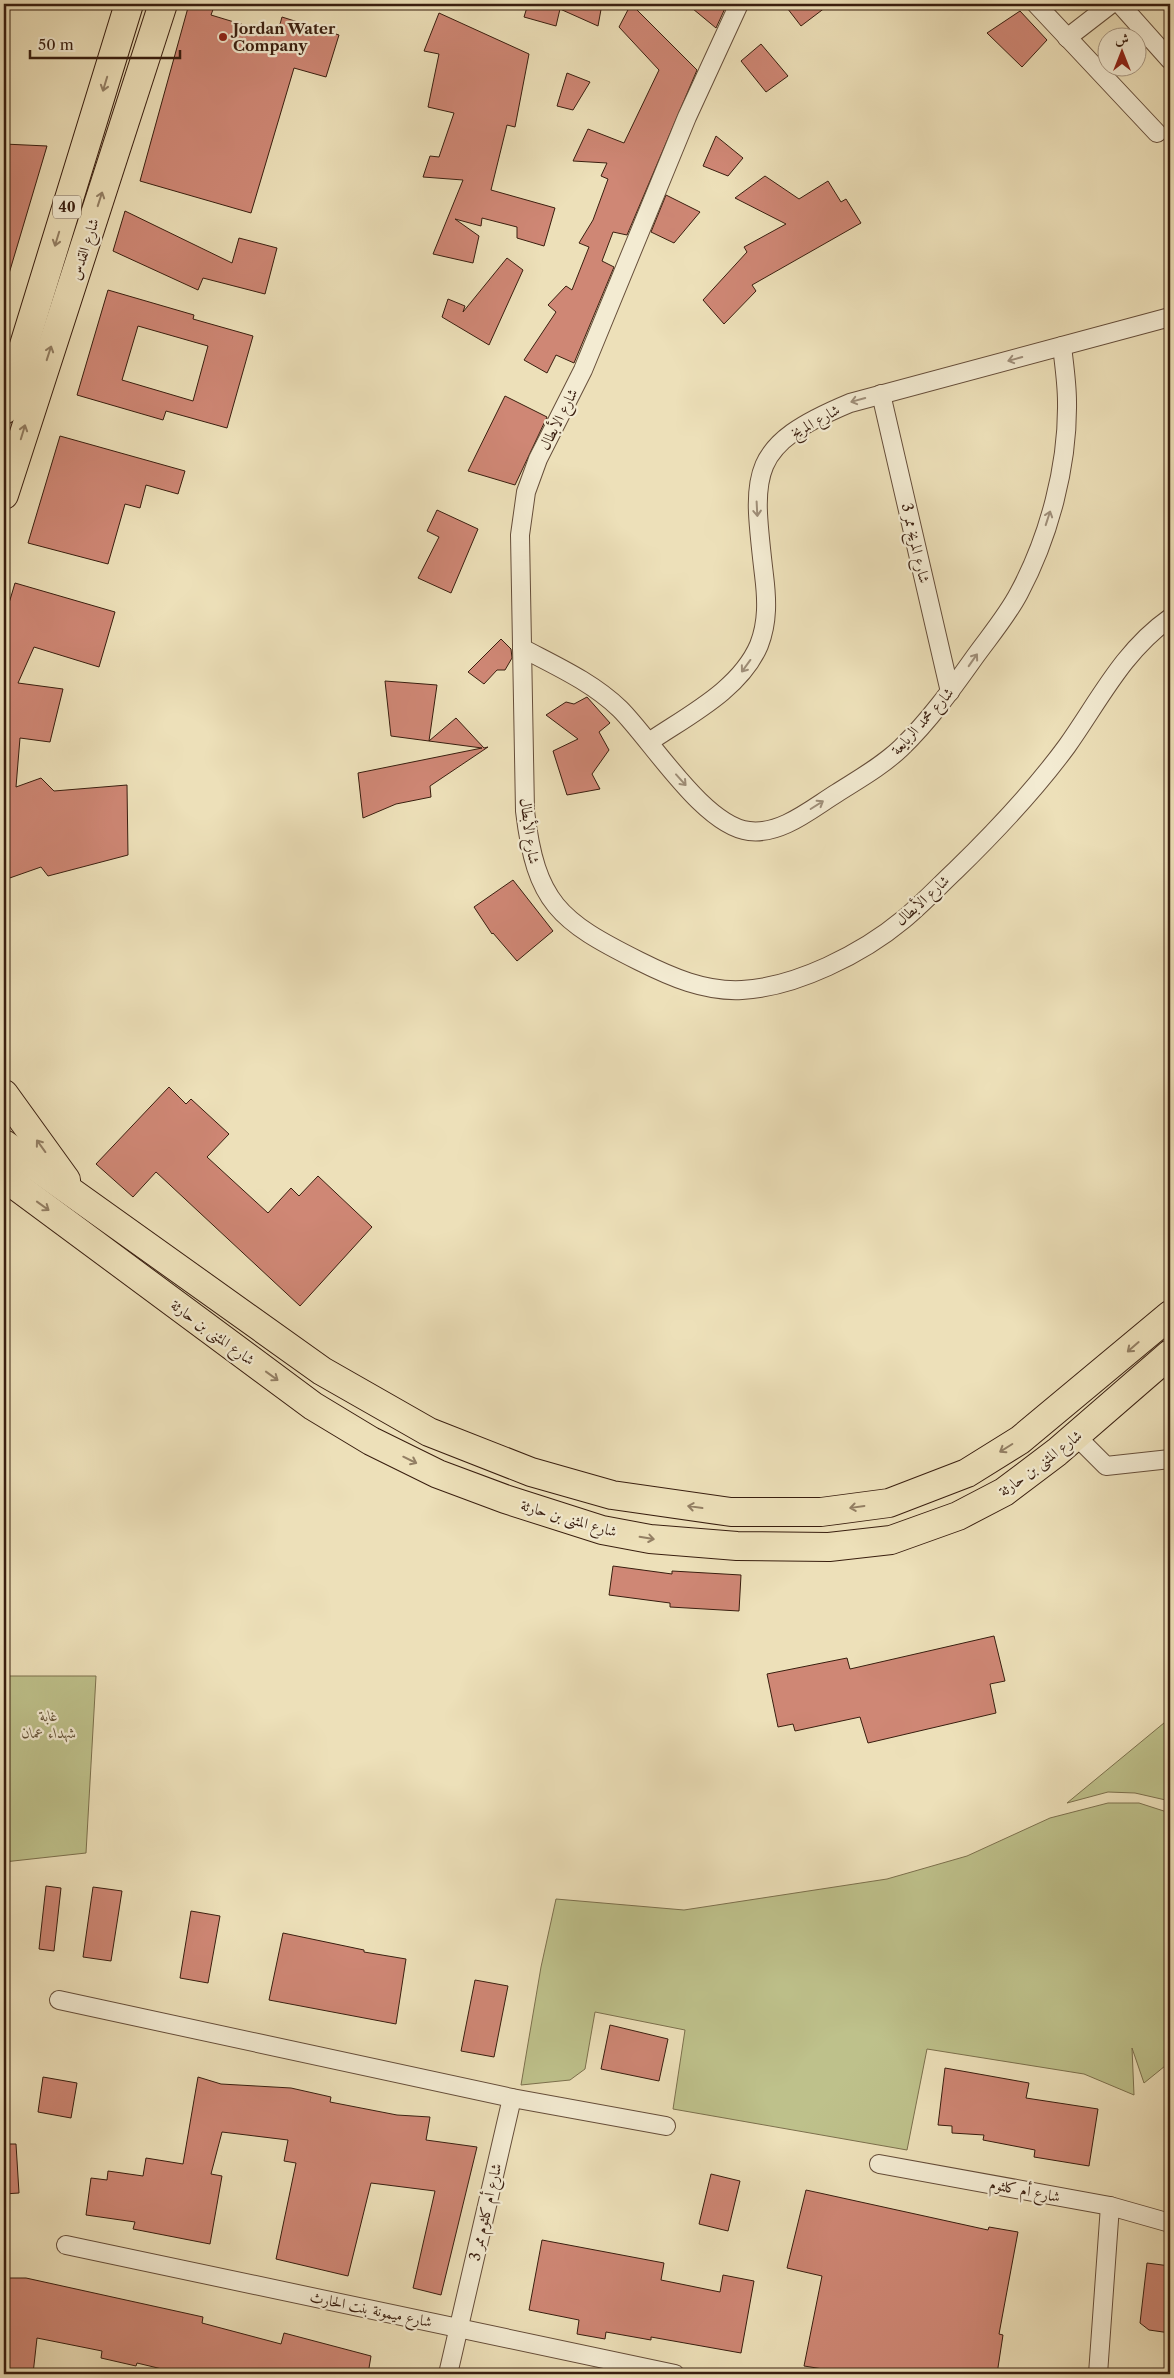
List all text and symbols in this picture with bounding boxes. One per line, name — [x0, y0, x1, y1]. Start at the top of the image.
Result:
place label: Jordan Water Company — [230, 19, 336, 55]
scale bar — [30, 28, 180, 60]
north arrow — [1096, 28, 1146, 78]
text: ش — [1115, 30, 1129, 48]
marker: Jordan Water Company — [217, 31, 229, 43]
text: 50 m — [38, 35, 74, 54]
one-way arrow — [99, 75, 109, 91]
one-way arrow — [96, 191, 106, 207]
road number: 40 — [53, 196, 81, 218]
street label: شارع القدس — [65, 216, 107, 283]
one-way arrow — [51, 231, 61, 247]
one-way arrow — [45, 346, 54, 362]
one-way arrow — [1007, 355, 1023, 364]
street label: شارع الأبطال — [534, 385, 585, 455]
one-way arrow — [850, 396, 866, 406]
street label: شارع المريخ — [787, 400, 845, 447]
one-way arrow — [19, 424, 29, 440]
one-way arrow — [752, 501, 761, 517]
street label: شارع المريخ ممر 3 — [893, 501, 934, 586]
one-way arrow — [1044, 510, 1054, 526]
one-way arrow — [968, 653, 978, 667]
one-way arrow — [741, 659, 751, 673]
street label: شارع محمد الربايعة — [887, 683, 960, 761]
one-way arrow — [675, 773, 686, 786]
street label: شارع الأبطال — [512, 797, 545, 866]
one-way arrow — [810, 800, 824, 810]
street label: شارع الأبطال — [890, 870, 956, 932]
one-way arrow — [36, 1139, 46, 1153]
one-way arrow — [36, 1201, 49, 1212]
street label: شارع المثنى بن حارثة — [165, 1295, 259, 1372]
one-way arrow — [1127, 1341, 1140, 1352]
one-way arrow — [265, 1370, 278, 1381]
street label: شارع المثنى بن حارثة — [995, 1425, 1088, 1504]
one-way arrow — [1000, 1444, 1014, 1454]
one-way arrow — [403, 1455, 418, 1465]
street label: شارع المثنى بن حارثة — [517, 1495, 619, 1545]
one-way arrow — [687, 1501, 703, 1511]
one-way arrow — [849, 1503, 865, 1513]
one-way arrow — [639, 1533, 655, 1543]
park label: غابة شهداء عمان — [22, 1706, 76, 1743]
street label: شارع أم كلثوم ممر 3 — [464, 2161, 509, 2264]
street label: شارع أم كلثوم — [987, 2173, 1062, 2210]
street label: شارع ميمونة بنت الحارث — [307, 2287, 434, 2335]

